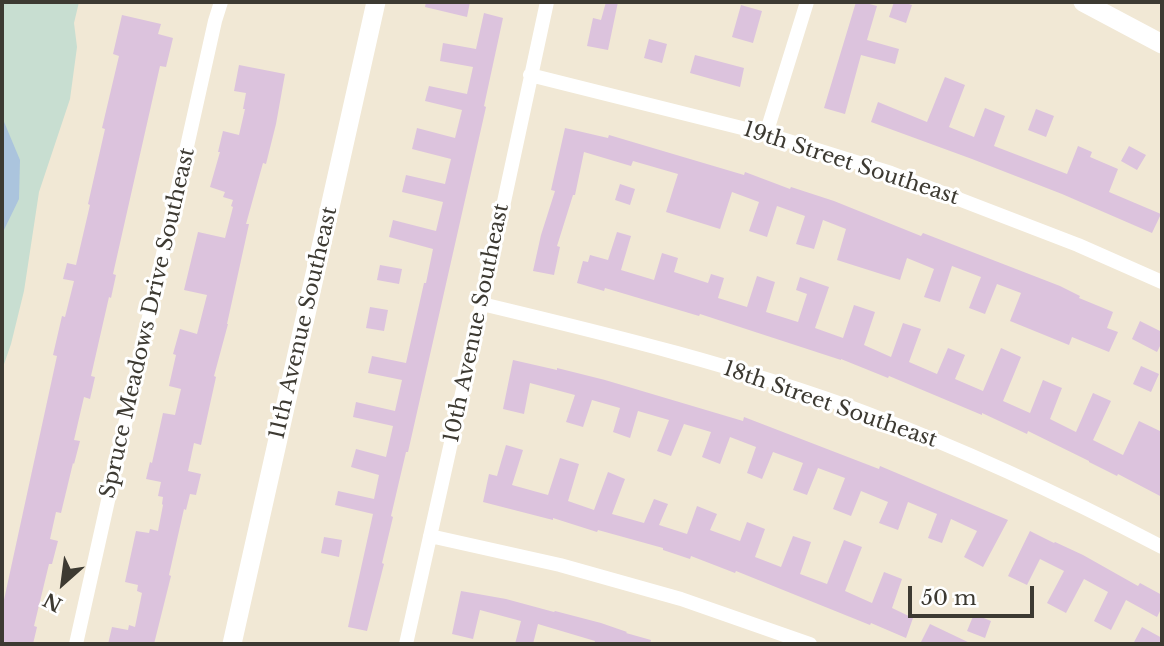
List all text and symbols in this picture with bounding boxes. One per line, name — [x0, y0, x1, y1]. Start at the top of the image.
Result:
street label: 19th Street Southeast — [740, 117, 962, 211]
street label: Spruce Meadows Drive Southeast — [95, 145, 201, 501]
street label: 10th Avenue Southeast — [439, 201, 515, 445]
street label: 11th Avenue Southeast — [265, 204, 343, 442]
street label: 18th Street Southeast — [720, 357, 940, 453]
north arrow — [28, 548, 98, 618]
scale bar — [912, 572, 1038, 616]
text: 50 m — [921, 585, 976, 611]
text: N — [40, 588, 66, 616]

